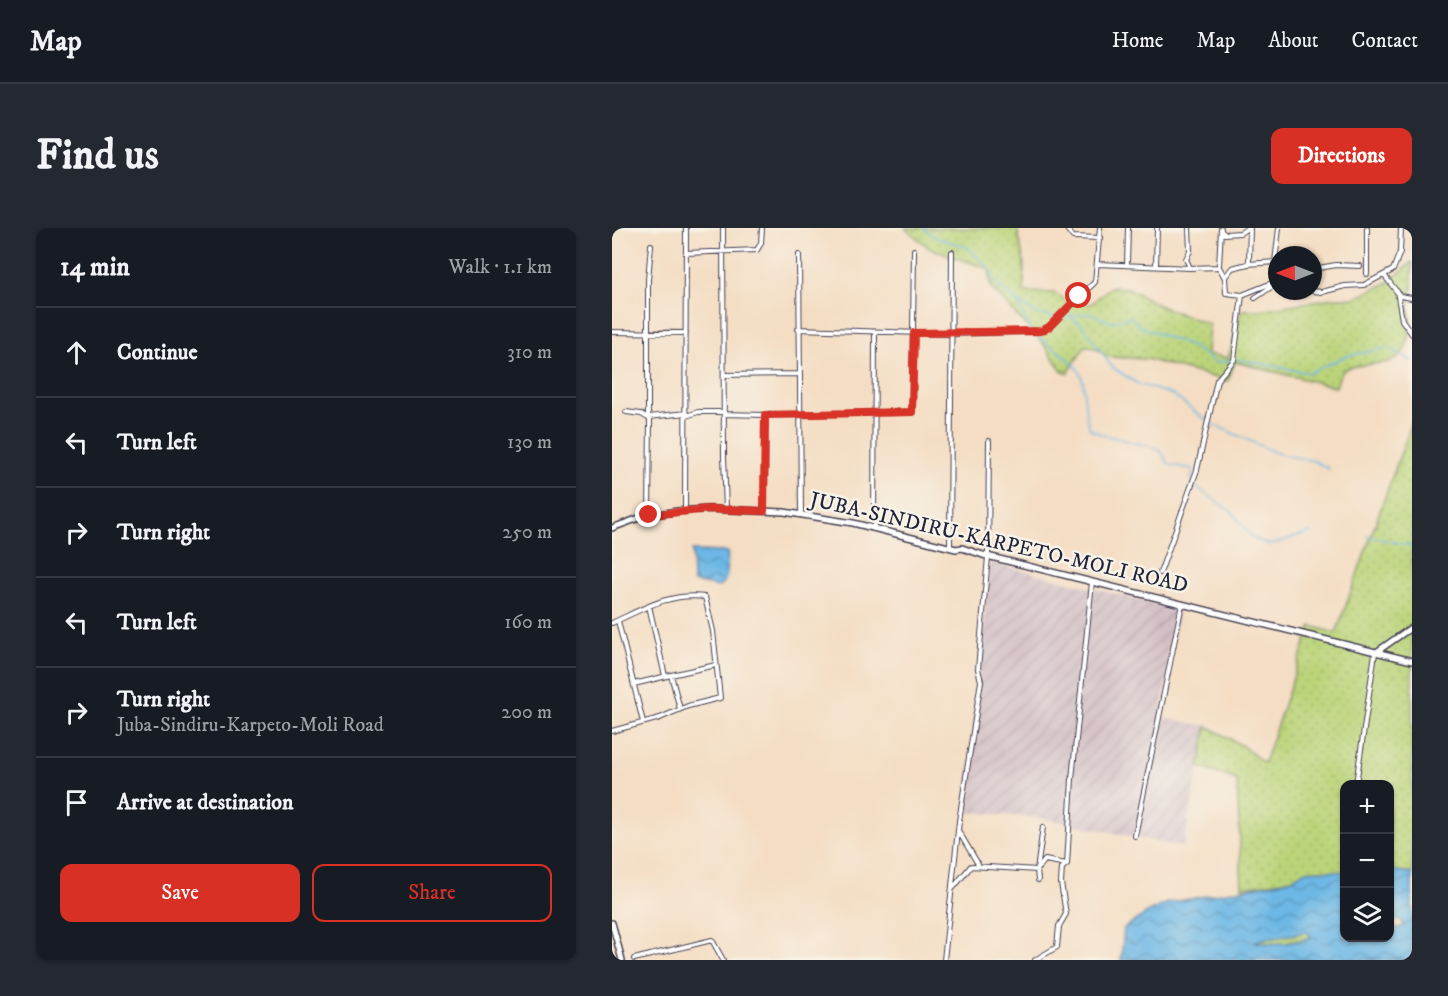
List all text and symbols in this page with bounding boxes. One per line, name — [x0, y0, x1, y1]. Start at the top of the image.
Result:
text: Map — [30, 24, 82, 59]
text: Home — [1112, 28, 1164, 54]
text: Map — [1197, 28, 1235, 54]
text: About — [1268, 28, 1319, 54]
text: Contact — [1352, 28, 1418, 54]
button: Directions — [1271, 128, 1412, 184]
text: Find us — [36, 130, 159, 182]
north arrow — [1268, 246, 1322, 300]
text: 14 min — [60, 251, 130, 284]
text: Walk · 1.1 km — [448, 255, 552, 280]
route start — [1065, 282, 1091, 308]
icon: ahead — [60, 336, 93, 369]
text: Continue — [117, 339, 198, 366]
text: 310 m — [507, 340, 552, 365]
icon: left — [60, 426, 93, 459]
text: Turn left — [117, 429, 197, 456]
text: 130 m — [507, 430, 552, 455]
street label: JUBA-SINDIRU-KARPETO-MOLI ROAD — [806, 486, 1191, 599]
route end — [635, 501, 661, 527]
icon: right — [60, 516, 93, 549]
text: Turn right — [117, 519, 210, 546]
text: 250 m — [502, 520, 552, 545]
icon: left — [60, 606, 93, 639]
text: Turn left — [117, 609, 197, 636]
text: 160 m — [504, 610, 552, 635]
text: Turn right — [117, 686, 210, 713]
icon: right — [60, 696, 93, 729]
text: 200 m — [501, 700, 552, 725]
text: Juba-Sindiru-Karpeto-Moli Road — [117, 713, 384, 738]
map controls — [1340, 780, 1394, 942]
button: + — [1340, 780, 1394, 834]
icon: arrive — [60, 786, 93, 819]
text: Arrive at destination — [117, 789, 294, 816]
button: − — [1340, 834, 1394, 888]
button: Save — [60, 864, 300, 922]
button: Share — [312, 864, 552, 922]
button: layers — [1340, 888, 1394, 942]

